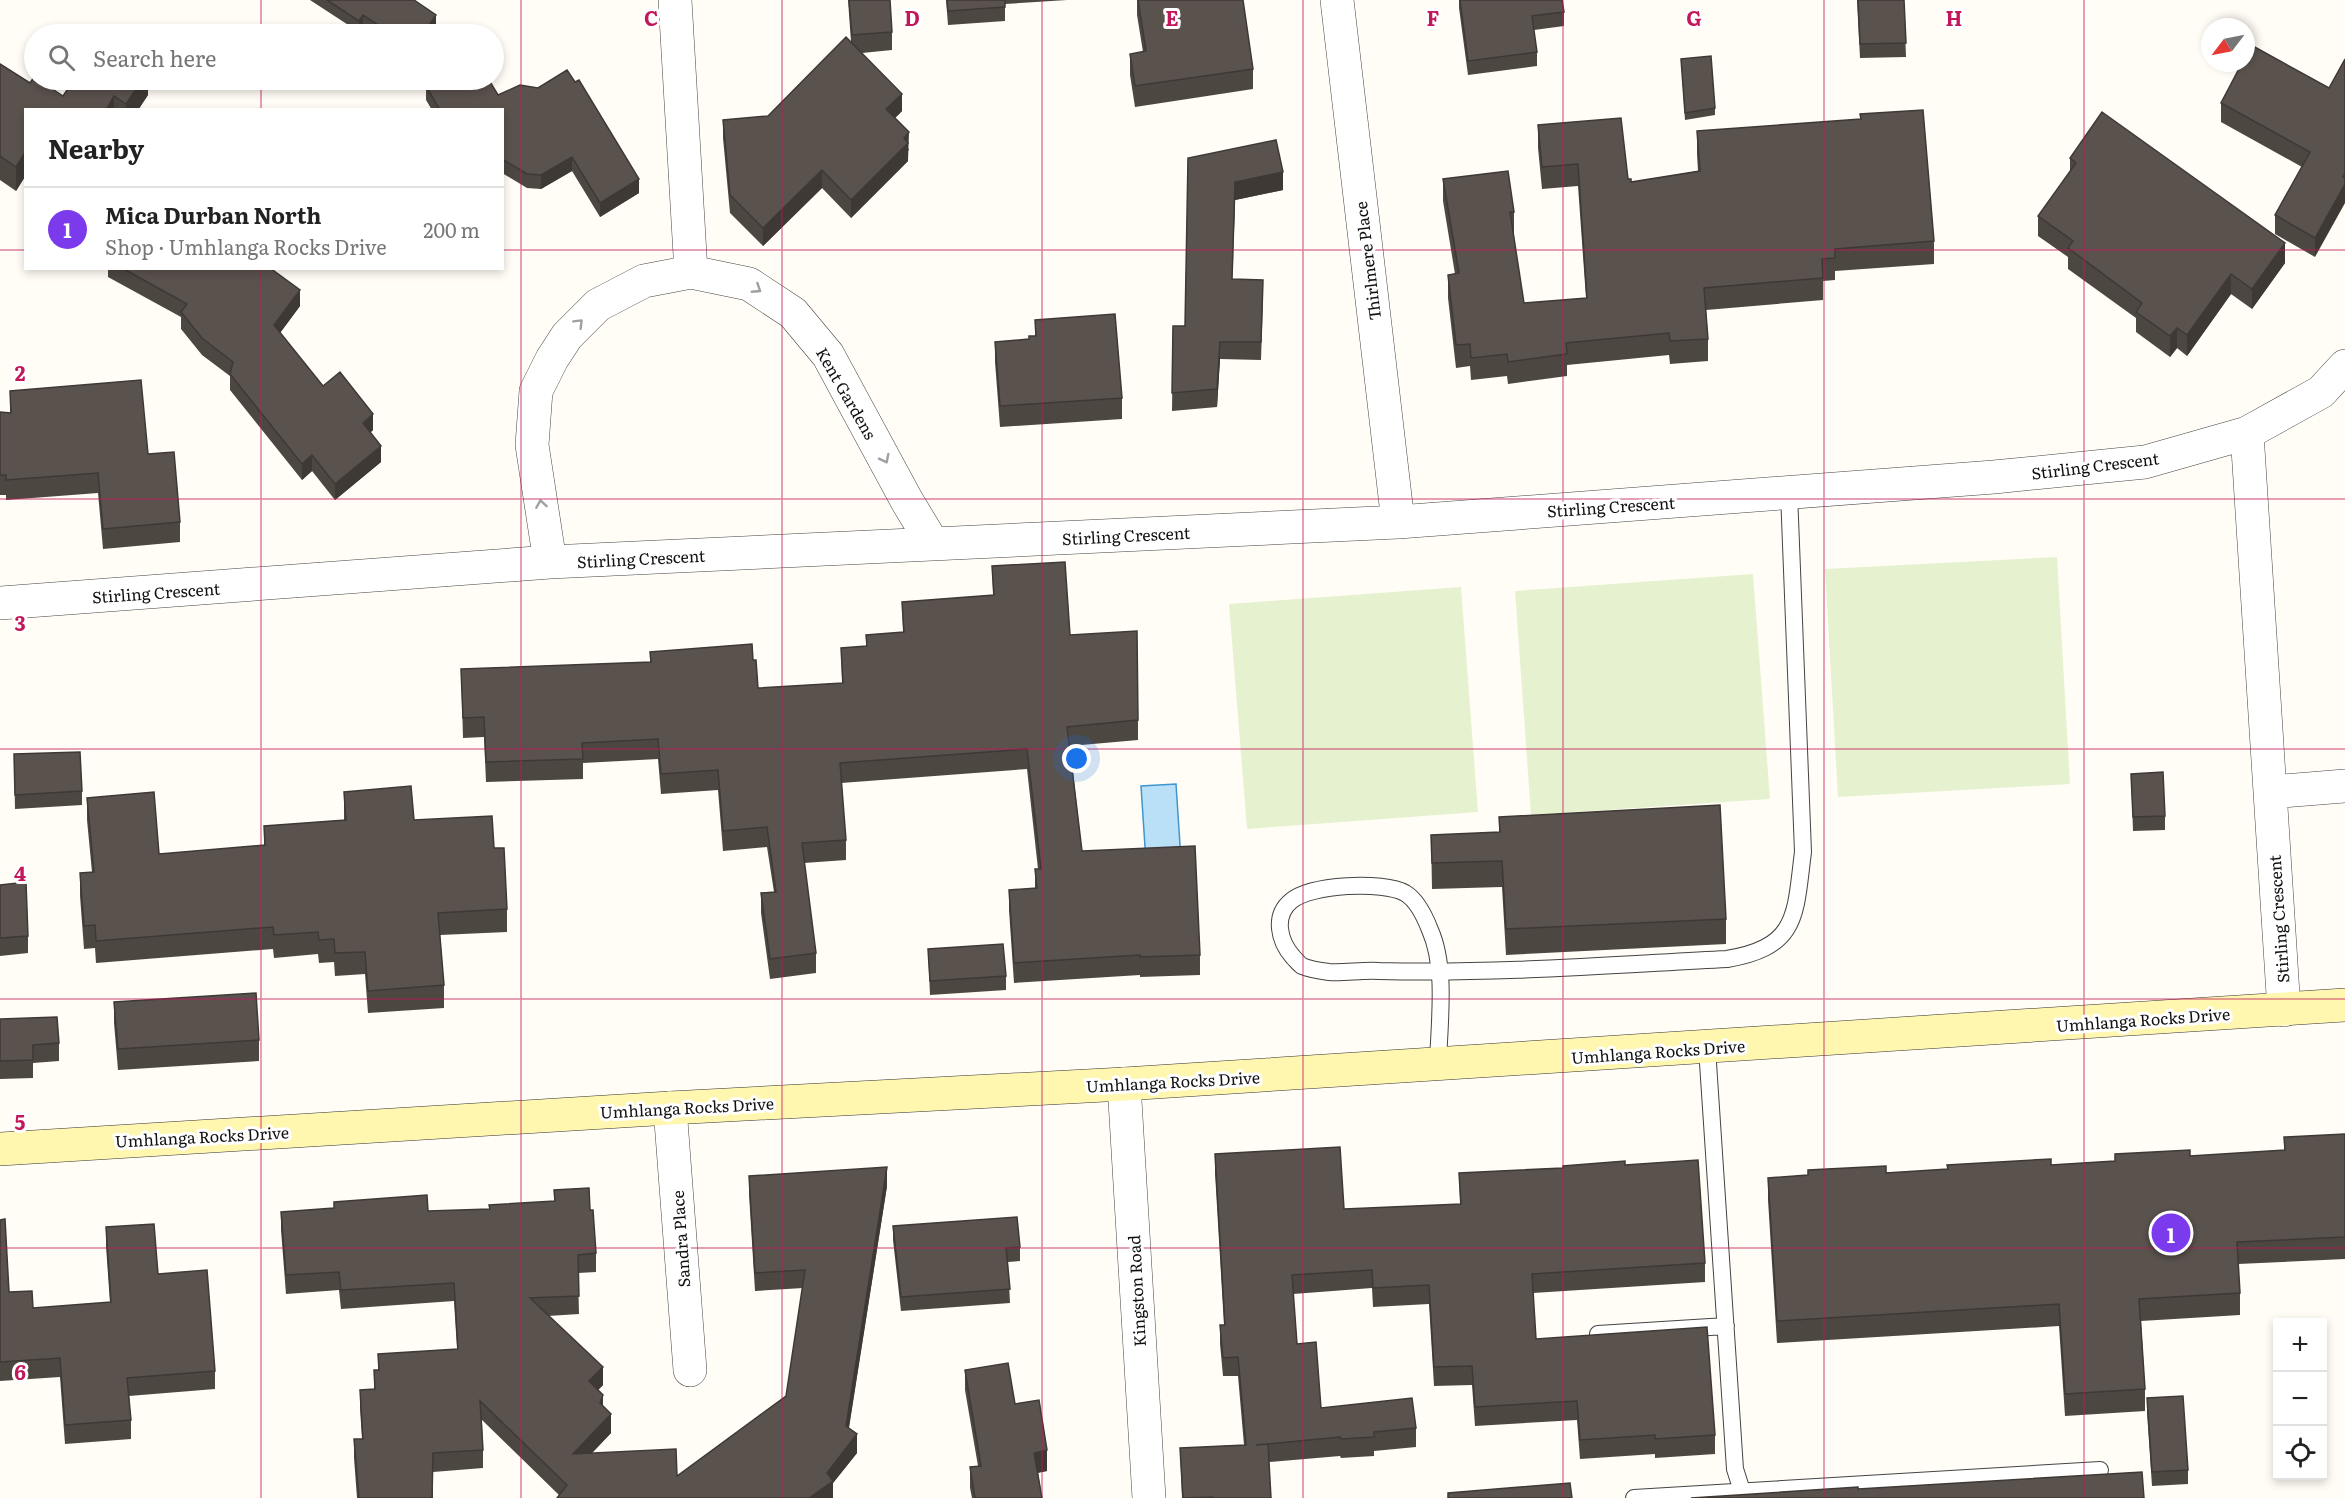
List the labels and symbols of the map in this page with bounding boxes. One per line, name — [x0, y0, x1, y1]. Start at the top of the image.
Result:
text: C — [644, 2, 658, 32]
text: D — [904, 2, 920, 32]
text: E — [1165, 2, 1179, 32]
text: F — [1427, 2, 1440, 32]
text: G — [1686, 2, 1702, 32]
text: H — [1946, 2, 1962, 32]
north arrow — [2201, 18, 2255, 72]
street label: Thirlmere Place — [1348, 200, 1386, 322]
one-way arrow — [750, 282, 761, 293]
one-way arrow — [572, 320, 583, 331]
street label: Kent Gardens — [811, 342, 883, 444]
text: 2 — [15, 357, 26, 387]
street label: Stirling Crescent — [2030, 445, 2161, 485]
one-way arrow — [878, 452, 889, 463]
street label: Stirling Crescent — [1546, 490, 1676, 522]
one-way arrow — [535, 500, 547, 509]
street label: Stirling Crescent — [1061, 520, 1191, 550]
street label: Stirling Crescent — [576, 543, 706, 573]
street label: Stirling Crescent — [91, 576, 221, 608]
text: 3 — [14, 607, 26, 637]
your location — [1062, 744, 1091, 773]
street label: Stirling Crescent — [2262, 854, 2294, 984]
text: 4 — [14, 857, 26, 887]
street label: Umhlanga Rocks Drive — [2055, 1001, 2231, 1037]
street label: Umhlanga Rocks Drive — [1570, 1033, 1746, 1069]
street label: Umhlanga Rocks Drive — [1085, 1064, 1261, 1098]
street label: Umhlanga Rocks Drive — [599, 1090, 775, 1124]
text: 5 — [15, 1106, 26, 1136]
street label: Umhlanga Rocks Drive — [114, 1119, 290, 1153]
street label: Sandra Place — [665, 1190, 695, 1288]
pin: 1 — [2152, 1210, 2190, 1256]
street label: Kingston Road — [1121, 1234, 1151, 1347]
text: 6 — [14, 1356, 26, 1386]

